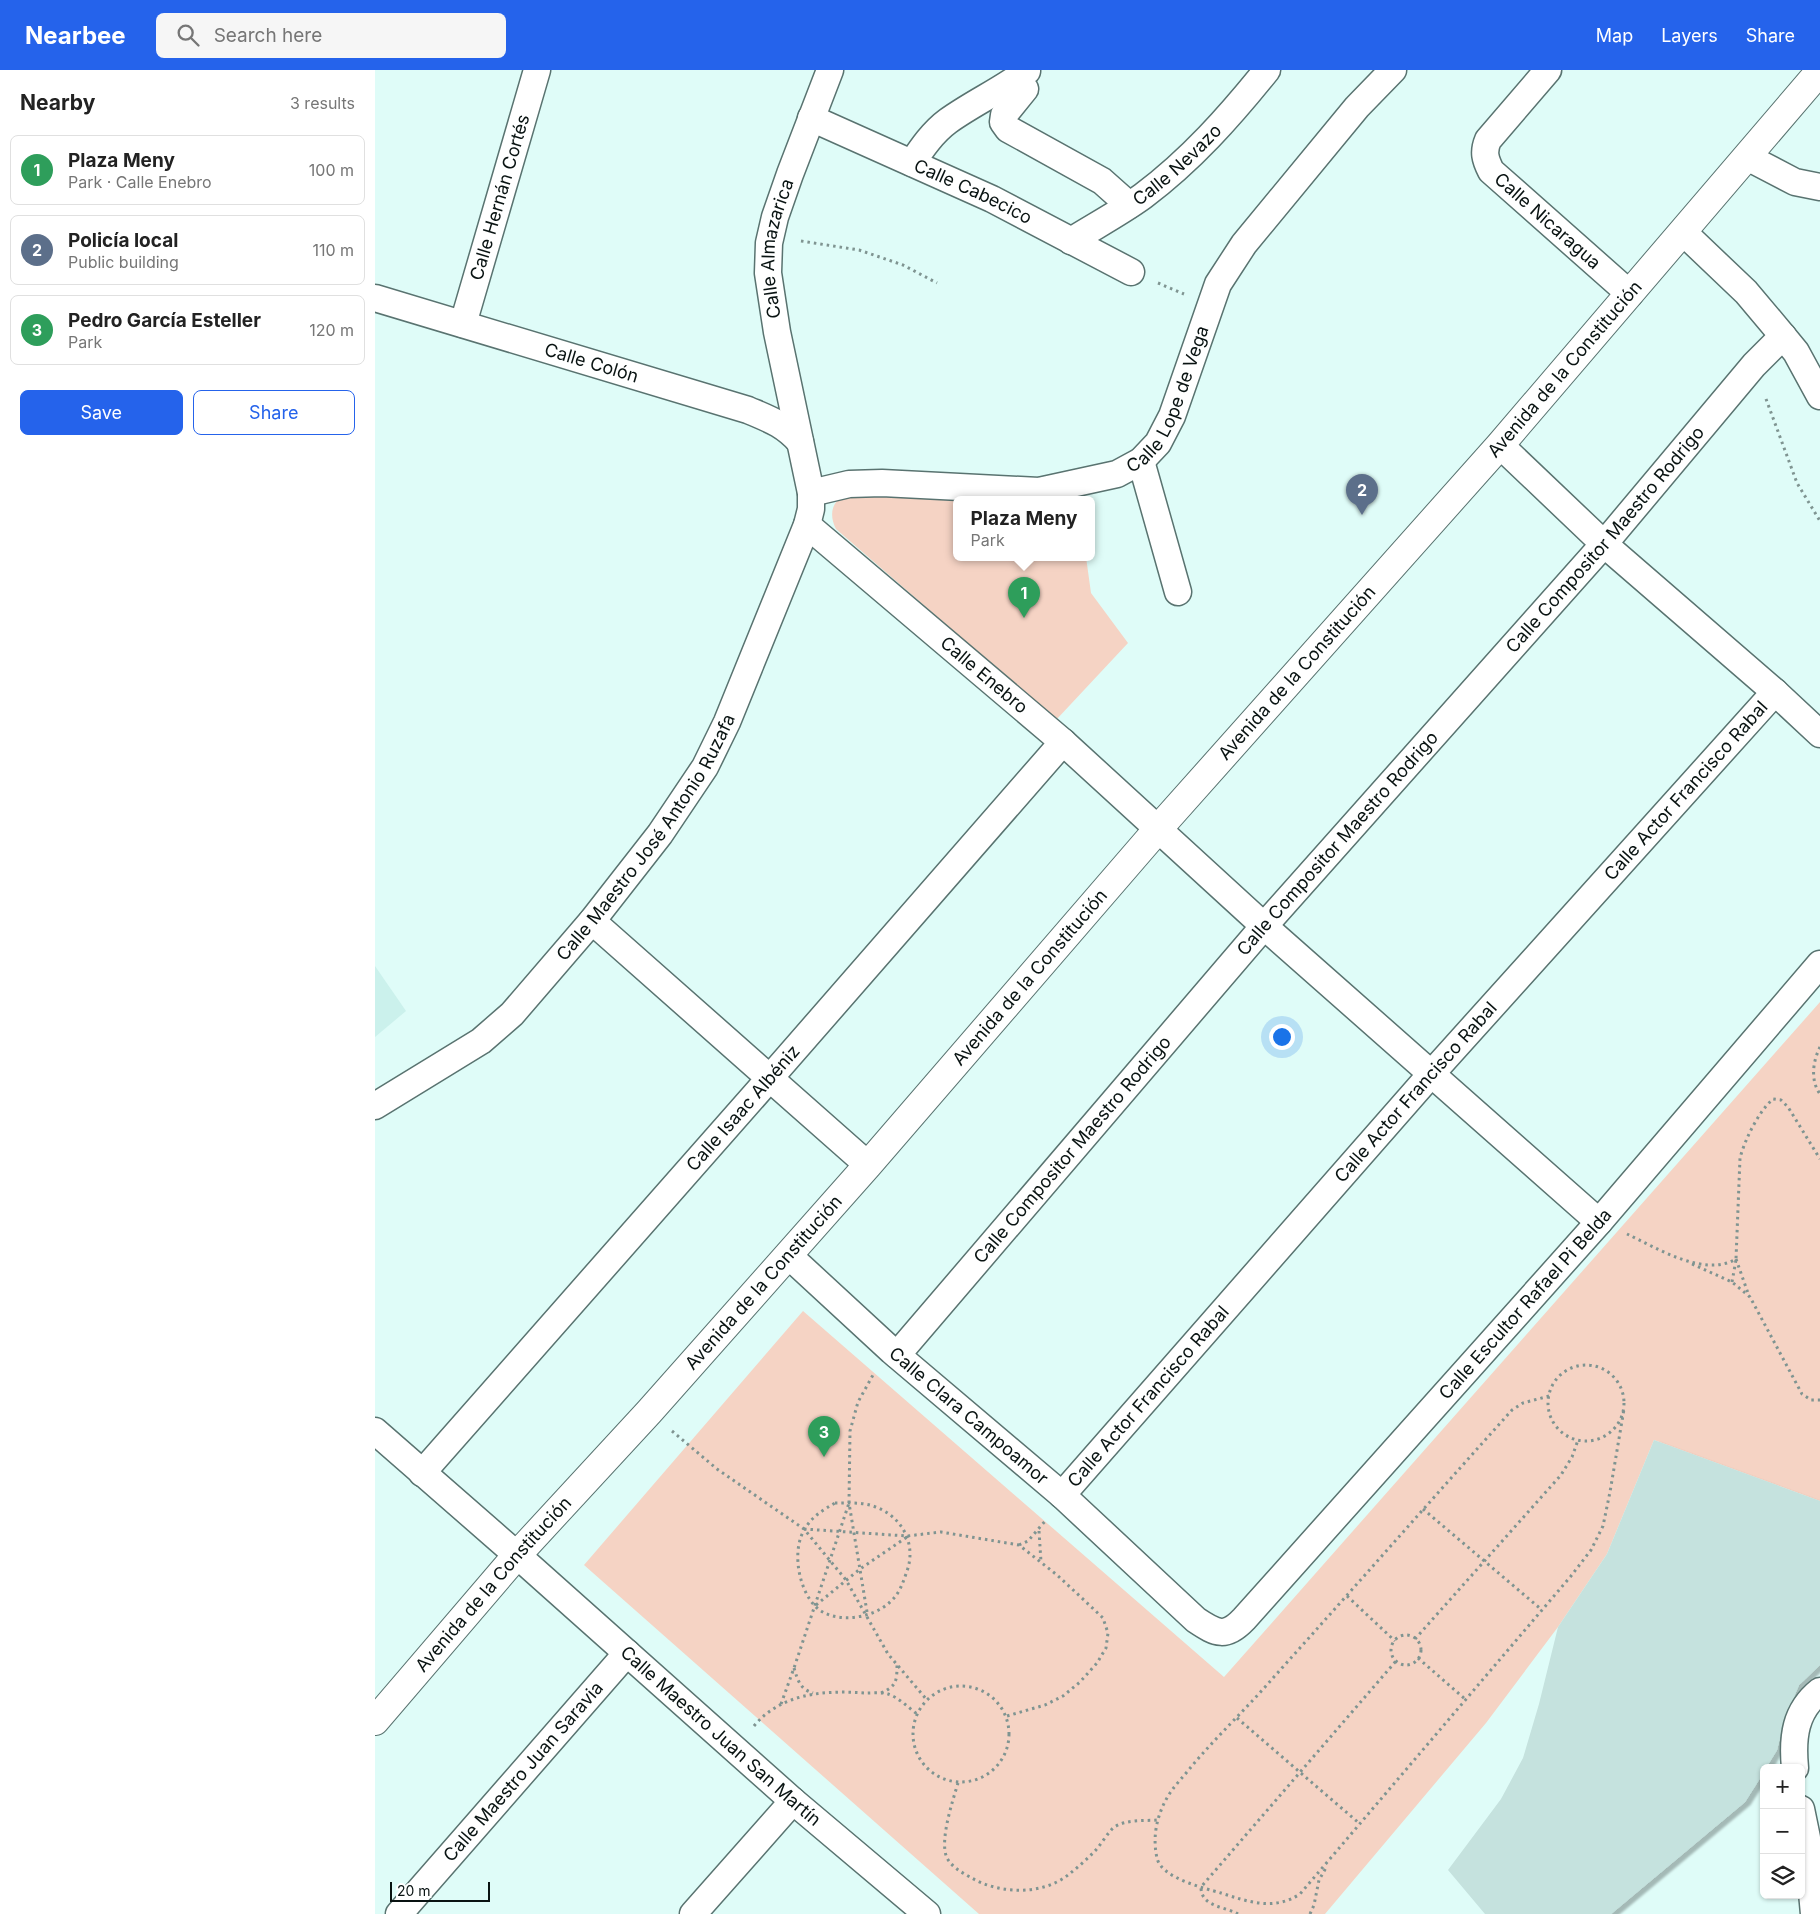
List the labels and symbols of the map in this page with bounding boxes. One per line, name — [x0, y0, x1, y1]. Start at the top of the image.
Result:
street label: Calle Hernán Cortés — [465, 112, 534, 282]
street label: Calle Nevazo — [1129, 120, 1225, 210]
street label: Calle Cabecico — [911, 155, 1036, 228]
street label: Calle Nicaragua — [1490, 168, 1605, 273]
street label: Calle Almazarica — [757, 176, 798, 320]
street label: Avenida de la Constitución — [1483, 276, 1646, 461]
street label: Calle Lope de Vega — [1123, 323, 1213, 477]
street label: Calle Colón — [542, 338, 641, 387]
street label: Calle Compositor Maestro Rodrigo — [1501, 422, 1708, 657]
pin: 2 — [1346, 474, 1378, 515]
pin: 1 — [1008, 577, 1040, 618]
street label: Avenida de la Constitución — [1214, 581, 1380, 764]
street label: Calle Enebro — [936, 632, 1032, 718]
street label: Calle Actor Francisco Rabal — [1600, 696, 1772, 884]
street label: Calle Maestro José Antonio Ruzafa — [552, 711, 739, 965]
street label: Calle Compositor Maestro Rodrigo — [1232, 727, 1442, 960]
street label: Avenida de la Constitución — [948, 885, 1111, 1069]
street label: Calle Actor Francisco Rabal — [1330, 997, 1501, 1186]
your location — [1269, 1024, 1295, 1050]
street label: Calle Compositor Maestro Rodrigo — [969, 1032, 1175, 1267]
street label: Calle Isaac Albéniz — [682, 1041, 804, 1175]
street label: Avenida de la Constitución — [681, 1191, 846, 1374]
street label: Calle Escultor Rafael Pi Belda — [1434, 1204, 1616, 1404]
street label: Calle Actor Francisco Rabal — [1063, 1301, 1233, 1491]
street label: Calle Clara Campoamor — [885, 1342, 1053, 1489]
pin: 3 — [808, 1416, 840, 1457]
street label: Avenida de la Constitución — [411, 1492, 576, 1676]
street label: Calle Maestro Juan San Martín — [616, 1641, 825, 1830]
street label: Calle Maestro Juan Saravia — [439, 1677, 607, 1866]
scale bar — [390, 1879, 490, 1902]

